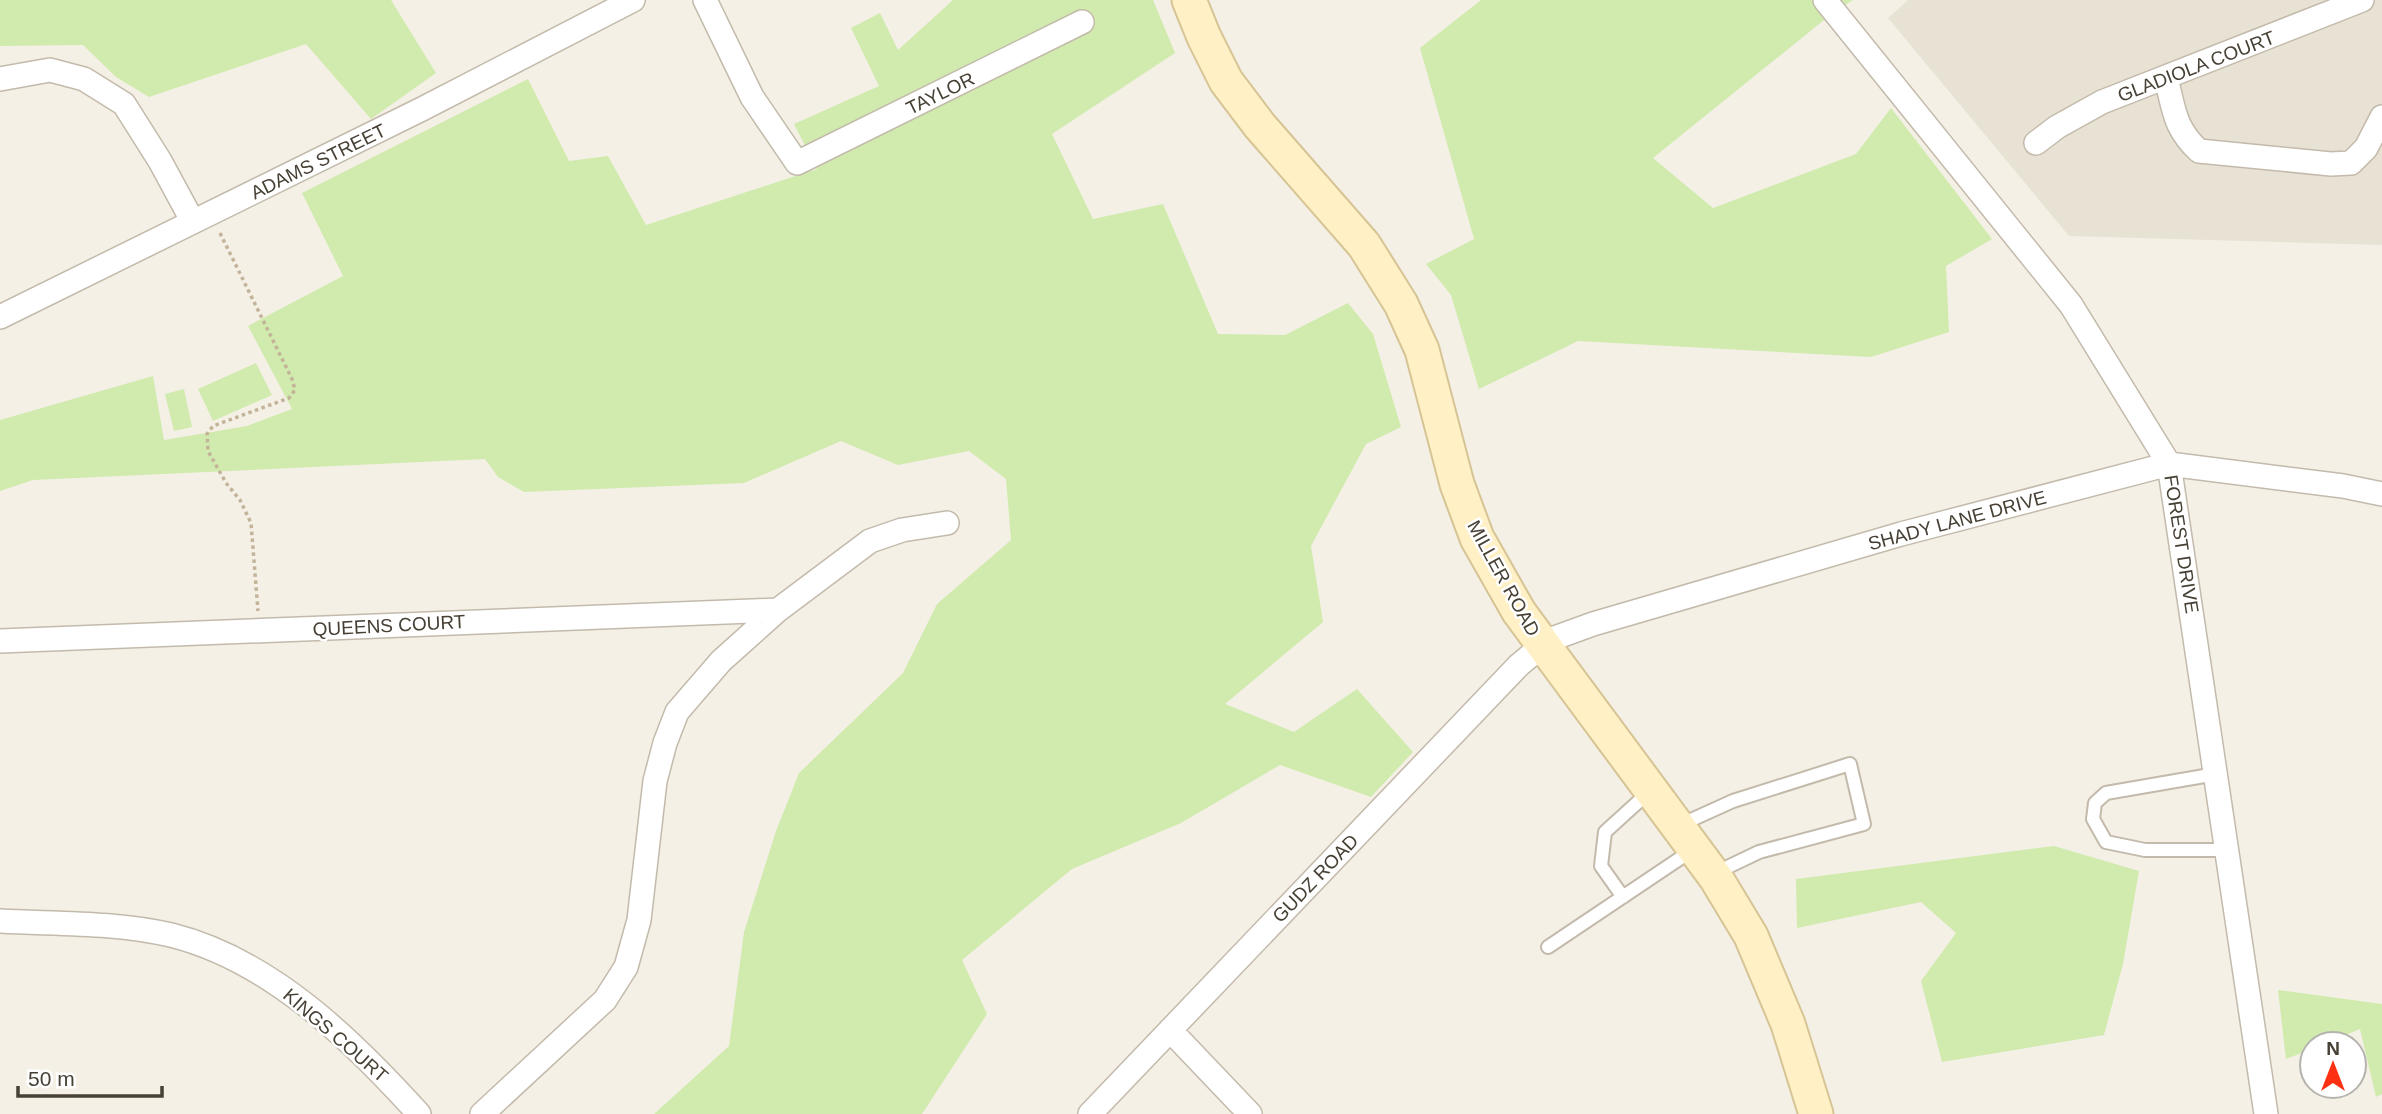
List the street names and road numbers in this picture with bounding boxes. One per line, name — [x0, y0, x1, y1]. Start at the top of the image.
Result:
street label: GLADIOLA COURT — [2115, 27, 2278, 106]
street label: TAYLOR — [903, 68, 978, 119]
street label: ADAMS STREET — [247, 119, 390, 203]
street label: FOREST DRIVE — [2160, 473, 2203, 615]
street label: SHADY LANE DRIVE — [1866, 487, 2048, 554]
street label: MILLER ROAD — [1463, 517, 1544, 640]
street label: QUEENS COURT — [312, 611, 466, 640]
street label: GUDZ ROAD — [1268, 830, 1363, 927]
street label: KINGS COURT — [279, 984, 393, 1087]

